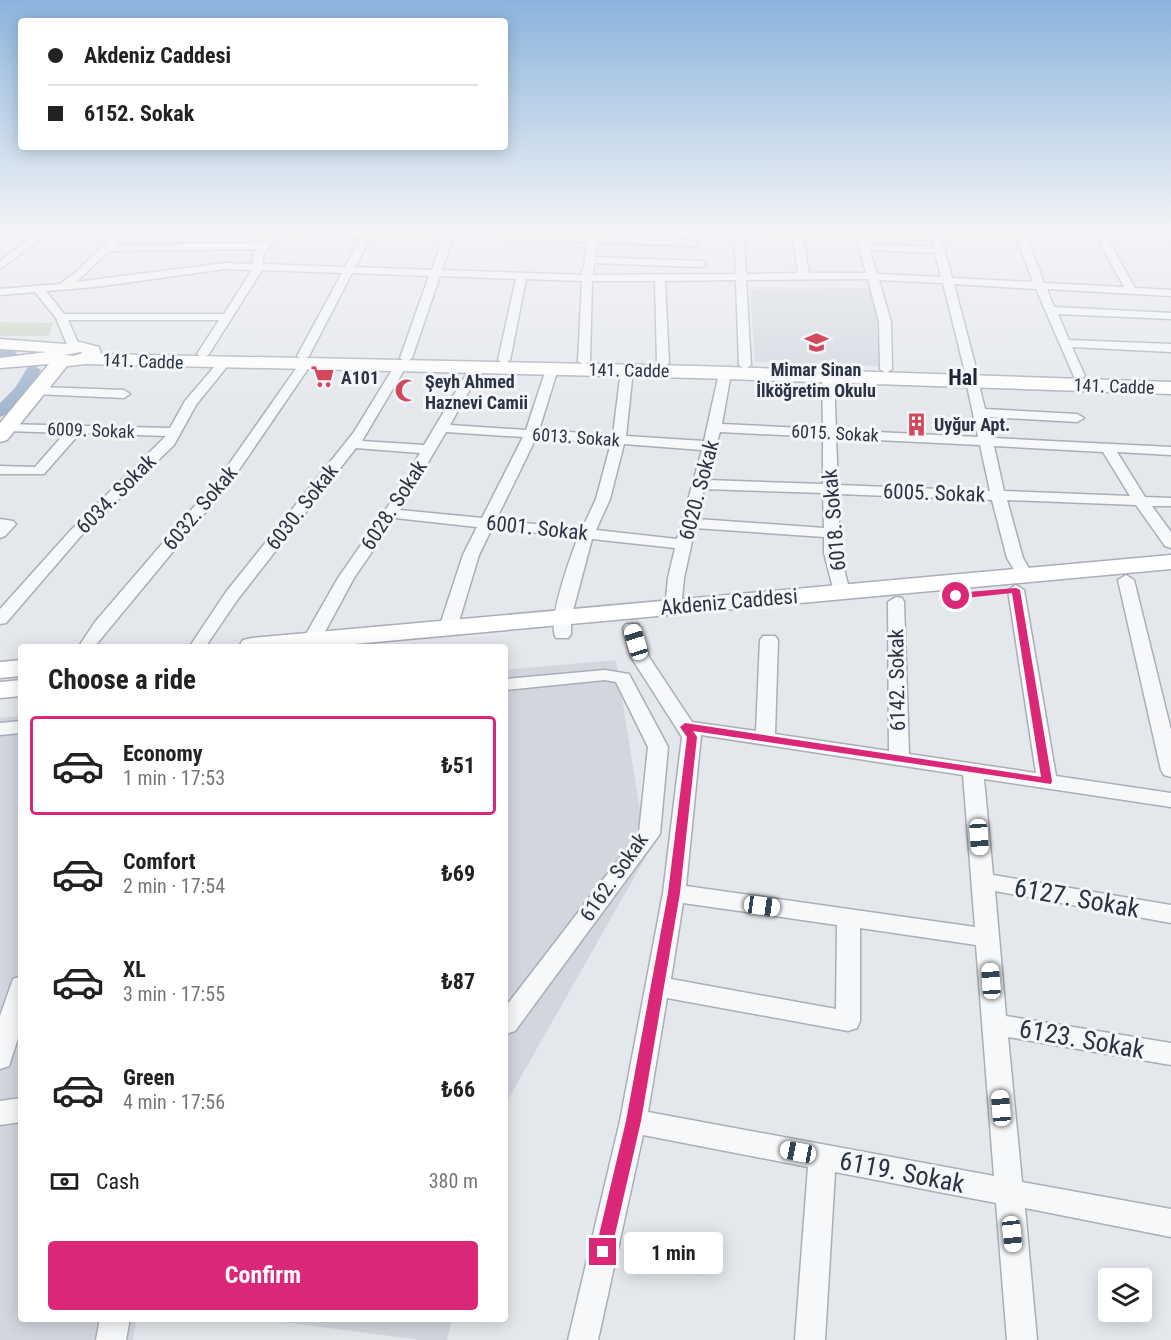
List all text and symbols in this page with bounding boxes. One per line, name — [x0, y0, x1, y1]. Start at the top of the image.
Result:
text: Akdeniz Caddesi — [84, 43, 231, 68]
text: 6152. Sokak — [84, 101, 194, 126]
school or university icon: Mimar Sinan İlköğretim Okulu — [803, 330, 829, 356]
street label: 141. Cadde — [102, 349, 184, 373]
street label: 141. Cadde — [588, 359, 670, 381]
place label: Mimar Sinan İlköğretim Okulu — [756, 359, 876, 401]
supermarket icon: A101 — [310, 364, 336, 390]
district label: Hal — [948, 365, 978, 390]
place label: A101 — [341, 367, 379, 388]
place label: Şeyh Ahmed Haznevi Camii — [425, 371, 528, 413]
street label: 141. Cadde — [1073, 374, 1155, 398]
mosque icon: Şeyh Ahmed Haznevi Camii — [394, 378, 420, 404]
building icon: Uyğur Apt. — [903, 411, 929, 437]
place label: Uyğur Apt. — [934, 414, 1010, 435]
street label: 6009. Sokak — [47, 418, 135, 442]
street label: 6015. Sokak — [791, 420, 879, 446]
street label: 6013. Sokak — [532, 423, 620, 451]
street label: 6020. Sokak — [674, 437, 724, 542]
street label: 6034. Sokak — [71, 449, 161, 539]
street label: 6028. Sokak — [356, 455, 432, 554]
street label: 6030. Sokak — [261, 459, 343, 555]
street label: 6032. Sokak — [158, 461, 242, 555]
street label: 6018. Sokak — [818, 467, 850, 572]
street label: 6005. Sokak — [882, 479, 986, 507]
street label: 6001. Sokak — [485, 511, 590, 545]
route start — [942, 582, 969, 609]
street label: Akdeniz Caddesi — [659, 584, 799, 620]
car — [622, 622, 650, 662]
street label: 6142. Sokak — [884, 628, 910, 731]
text: Choose a ride — [48, 664, 196, 696]
icon: car — [51, 739, 105, 793]
text: Economy — [123, 741, 203, 766]
text: ₺51 — [441, 753, 475, 778]
text: 1 min · 17:53 — [123, 766, 225, 790]
car — [969, 818, 989, 856]
street label: 6162. Sokak — [575, 828, 653, 926]
icon: car — [51, 847, 105, 901]
text: Comfort — [123, 849, 196, 874]
text: ₺69 — [441, 861, 475, 886]
street label: 6127. Sokak — [1012, 872, 1142, 924]
text: 2 min · 17:54 — [123, 874, 225, 898]
car — [743, 895, 781, 917]
icon: car — [51, 955, 105, 1009]
text: XL — [123, 957, 146, 982]
car — [981, 962, 1001, 1000]
text: ₺87 — [441, 969, 475, 994]
text: 3 min · 17:55 — [123, 982, 225, 1006]
street label: 6123. Sokak — [1017, 1013, 1147, 1065]
icon: car — [51, 1063, 105, 1117]
text: Green — [123, 1065, 175, 1090]
text: ₺66 — [441, 1077, 475, 1102]
car — [990, 1089, 1012, 1127]
text: 4 min · 17:56 — [123, 1090, 225, 1114]
car — [779, 1140, 817, 1164]
street label: 6119. Sokak — [837, 1145, 967, 1199]
icon: cash — [48, 1165, 81, 1198]
text: Cash — [96, 1169, 140, 1194]
text: 380 m — [429, 1169, 478, 1193]
car — [1001, 1215, 1023, 1253]
callout: 1 min — [624, 1231, 723, 1273]
route end — [589, 1238, 616, 1265]
button: Confirm — [48, 1241, 478, 1310]
text: 1 min — [651, 1241, 696, 1265]
map controls — [1098, 1268, 1152, 1322]
button: layers — [1098, 1268, 1152, 1322]

